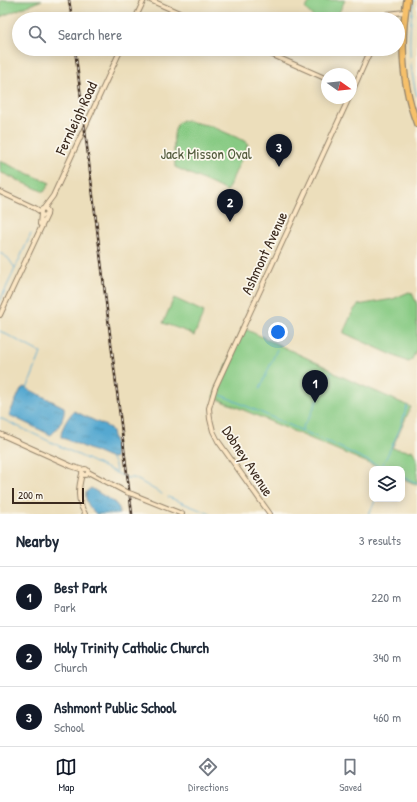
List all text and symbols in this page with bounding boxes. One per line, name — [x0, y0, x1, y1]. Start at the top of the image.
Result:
search box — [12, 12, 405, 56]
icon: search — [26, 23, 48, 45]
text: Search here — [58, 24, 122, 45]
north arrow — [321, 68, 357, 104]
street label: Fernleigh Road — [49, 78, 102, 159]
pin: 3 — [266, 134, 292, 167]
park label: Jack Misson Oval — [160, 143, 252, 164]
pin: 2 — [217, 189, 243, 222]
street label: Ashmont Avenue — [236, 208, 292, 298]
your location — [268, 322, 288, 342]
pin: 1 — [302, 370, 328, 403]
street label: Dobney Avenue — [217, 422, 279, 500]
map controls — [369, 466, 405, 502]
button: layers — [369, 466, 405, 502]
scale bar — [12, 486, 84, 505]
text: 200 m — [18, 488, 43, 502]
text: Nearby — [16, 529, 59, 552]
text: 3 results — [359, 531, 401, 549]
text: Best Park — [54, 577, 107, 598]
text: 1 — [27, 588, 31, 606]
text: 220 m — [371, 588, 401, 606]
text: Park — [54, 598, 76, 616]
text: Holy Trinity Catholic Church — [54, 637, 209, 658]
text: 2 — [26, 648, 32, 666]
text: 340 m — [373, 648, 401, 666]
text: Church — [54, 658, 87, 676]
text: Ashmont Public School — [54, 697, 176, 718]
text: 3 — [26, 708, 32, 726]
text: 460 m — [373, 708, 401, 726]
text: School — [54, 718, 84, 736]
tab: Map — [55, 756, 77, 794]
tab: Directions — [188, 756, 229, 794]
tab: Saved — [339, 756, 362, 794]

